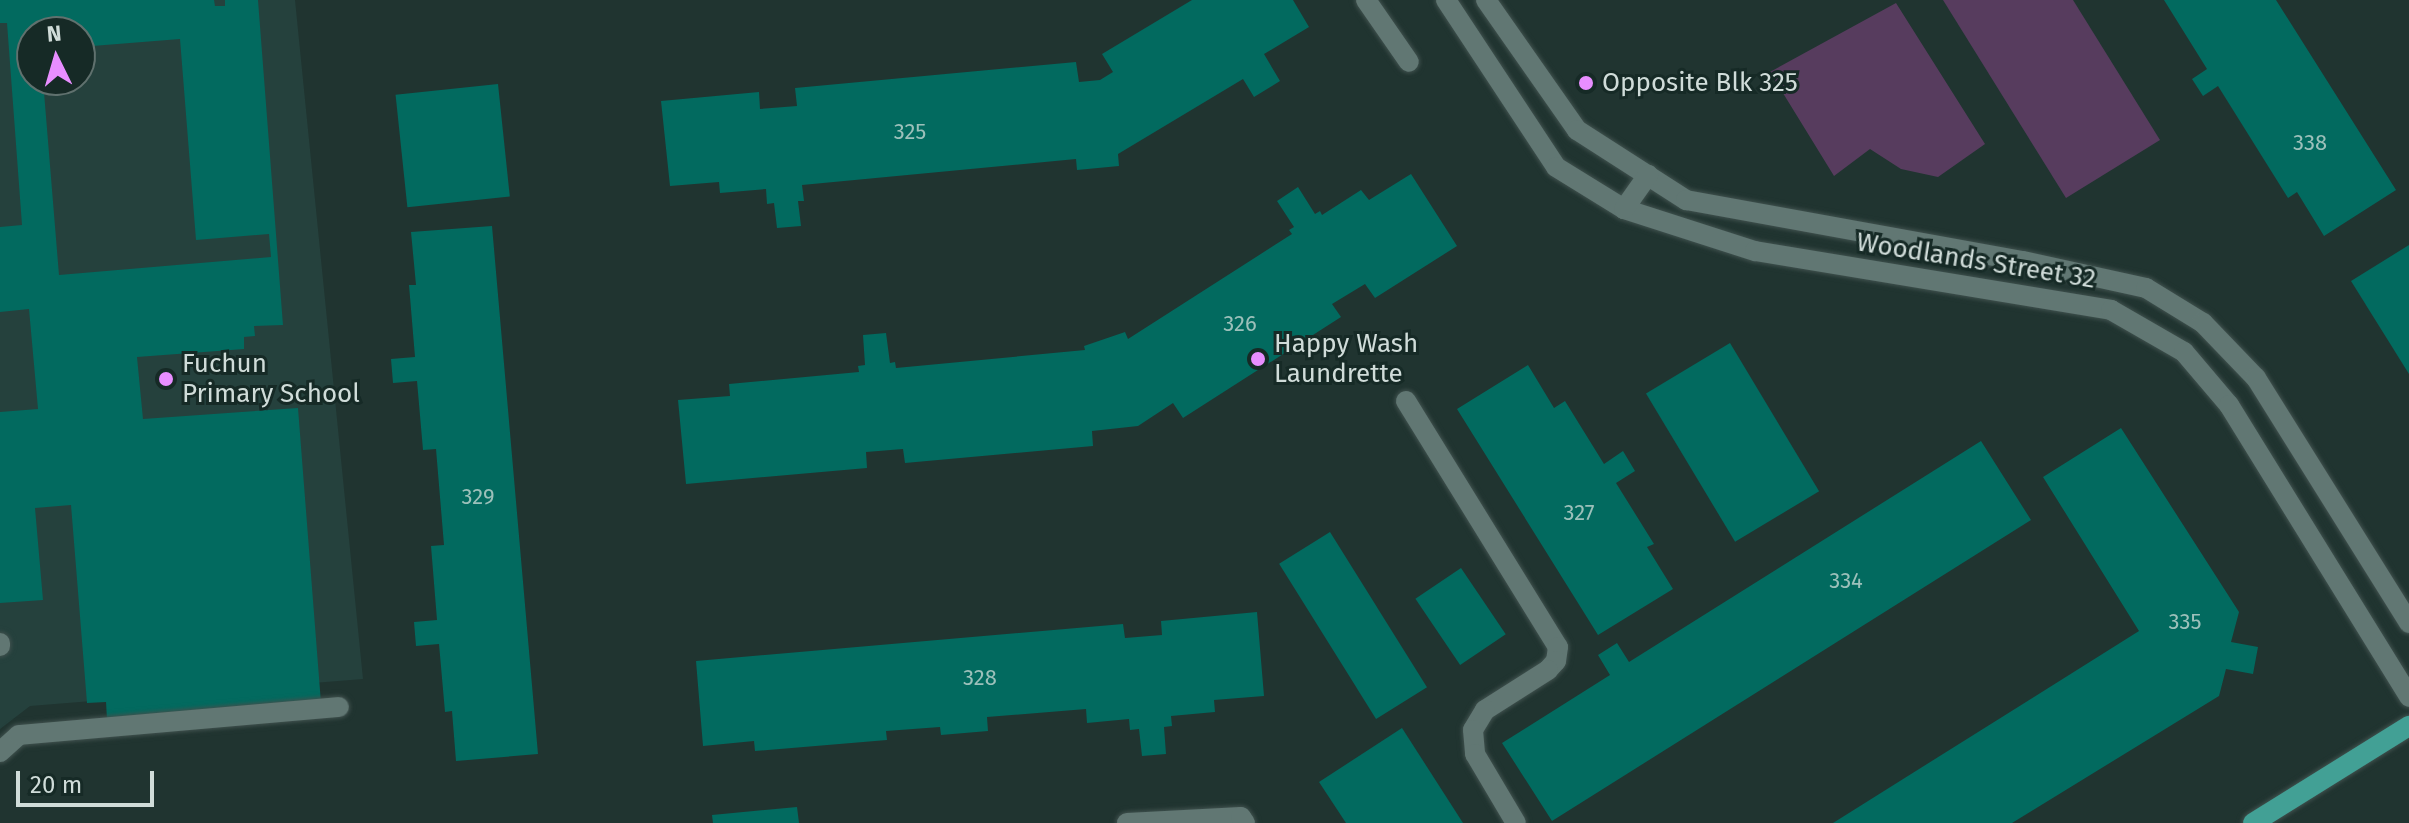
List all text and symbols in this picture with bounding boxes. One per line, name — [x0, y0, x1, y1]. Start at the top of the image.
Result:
north arrow — [16, 16, 96, 96]
text: N — [46, 20, 62, 48]
place label: Opposite Blk 325 — [1602, 67, 1798, 99]
marker: Opposite Blk 325 — [1577, 74, 1595, 92]
house number: 325 — [894, 119, 926, 145]
house number: 338 — [2293, 130, 2327, 156]
street label: Woodlands Street 32 — [1854, 227, 2098, 295]
house number: 326 — [1223, 311, 1257, 337]
place label: Happy Wash Laundrette — [1274, 328, 1418, 390]
place label: Fuchun Primary School — [182, 348, 360, 410]
marker: Happy Wash Laundrette — [1249, 350, 1267, 368]
marker: Fuchun Primary School — [157, 370, 175, 388]
house number: 329 — [462, 484, 494, 510]
house number: 327 — [1563, 500, 1595, 526]
house number: 334 — [1829, 568, 1863, 594]
house number: 335 — [2169, 609, 2201, 635]
house number: 328 — [963, 665, 997, 691]
scale bar — [20, 755, 158, 805]
text: 20 m — [30, 771, 82, 799]

